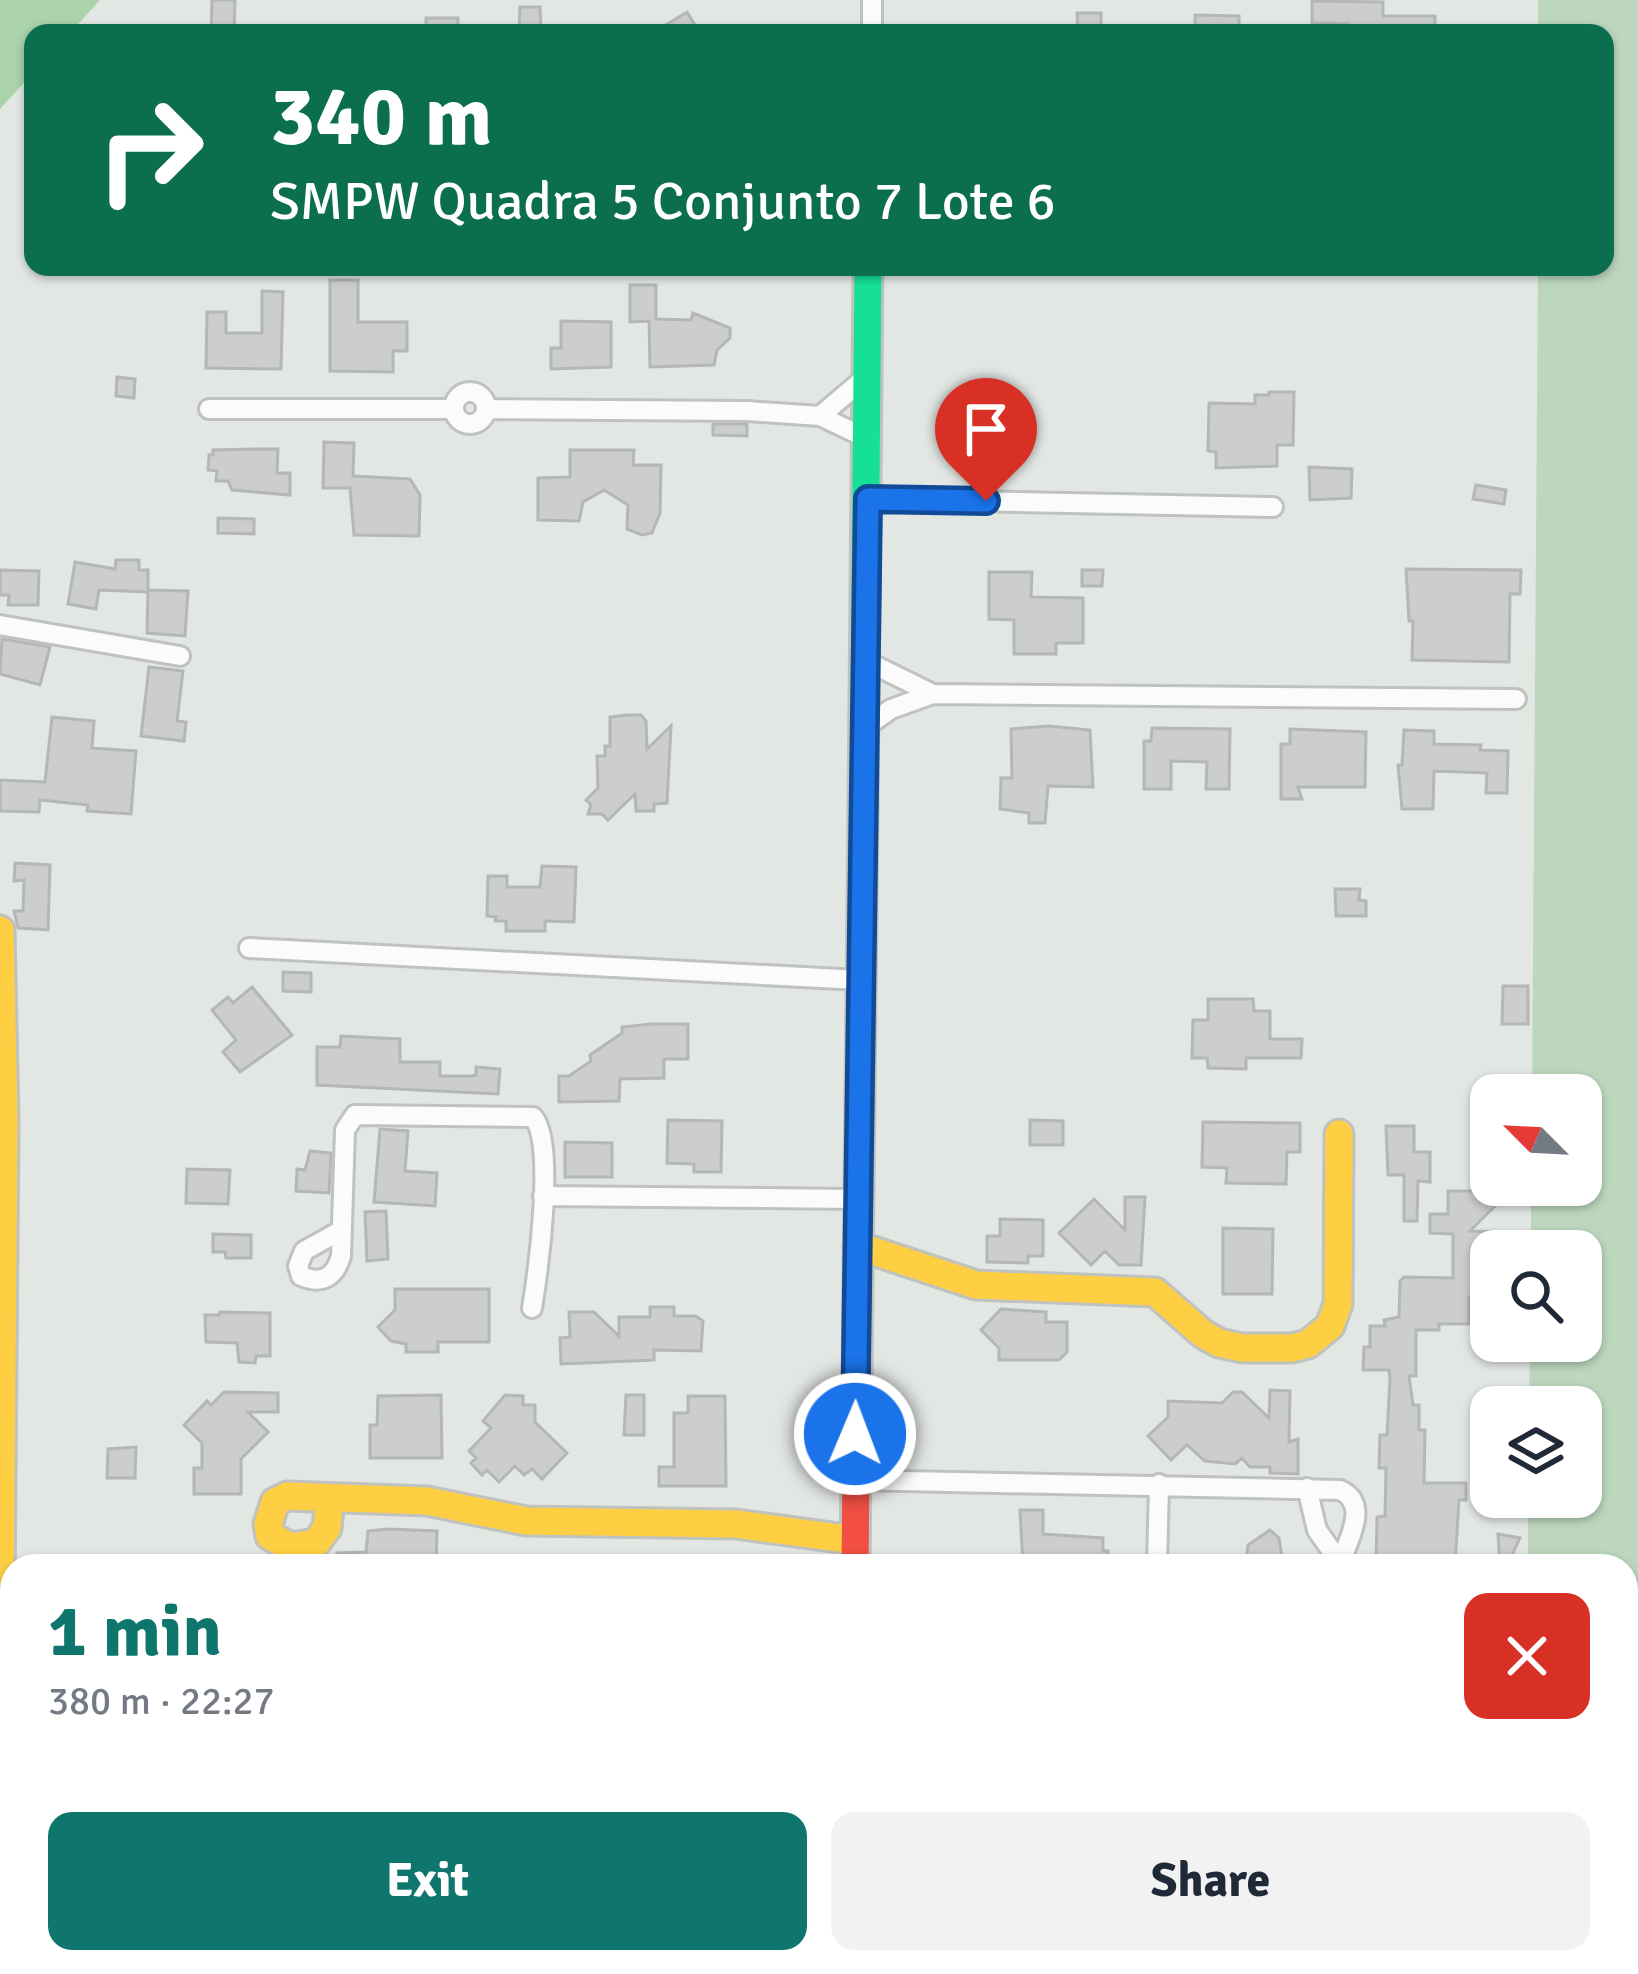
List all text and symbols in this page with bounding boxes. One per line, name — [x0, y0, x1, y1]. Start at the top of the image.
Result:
text: 340 m — [270, 65, 492, 169]
icon: right — [72, 72, 228, 228]
text: SMPW Quadra 5 Conjunto 7 Lote 6 — [270, 168, 1056, 235]
pin — [935, 378, 1037, 501]
icon: arrive — [953, 396, 1019, 462]
north arrow — [1470, 1074, 1602, 1206]
map controls — [1470, 1074, 1602, 1518]
button: search — [1470, 1230, 1602, 1362]
position arrow — [792, 1371, 918, 1497]
button: layers — [1470, 1386, 1602, 1518]
text: 1 min — [48, 1587, 222, 1676]
button: close — [1464, 1593, 1590, 1719]
text: 380 m · 22:27 — [48, 1677, 275, 1725]
button: Exit — [48, 1812, 807, 1950]
button: Share — [831, 1812, 1590, 1950]

